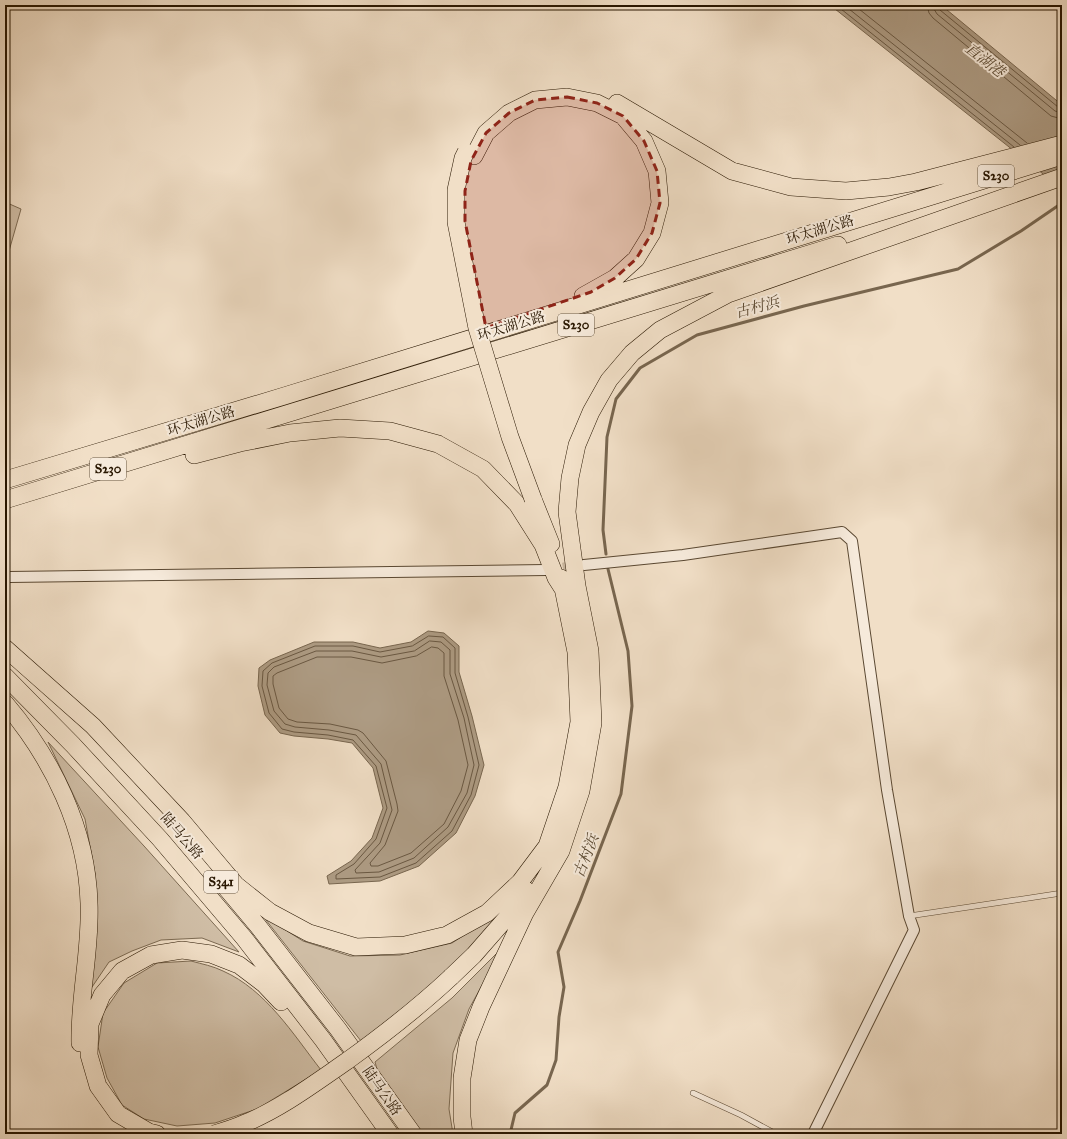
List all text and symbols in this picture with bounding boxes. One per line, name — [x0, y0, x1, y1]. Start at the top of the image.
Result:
water label: 直湖港 — [962, 39, 1010, 82]
road number: S230 — [978, 165, 1014, 187]
street label: 环太湖公路 — [784, 212, 856, 248]
water label: 古村浜 — [733, 292, 782, 322]
street label: 环太湖公路 — [475, 308, 547, 344]
road number: S230 — [558, 314, 594, 336]
street label: 环太湖公路 — [165, 403, 237, 439]
road number: S230 — [90, 458, 126, 480]
street label: 陆马公路 — [157, 809, 207, 863]
water label: 古村浜 — [570, 831, 603, 880]
road number: S341 — [204, 871, 238, 893]
street label: 陆马公路 — [359, 1063, 405, 1119]

